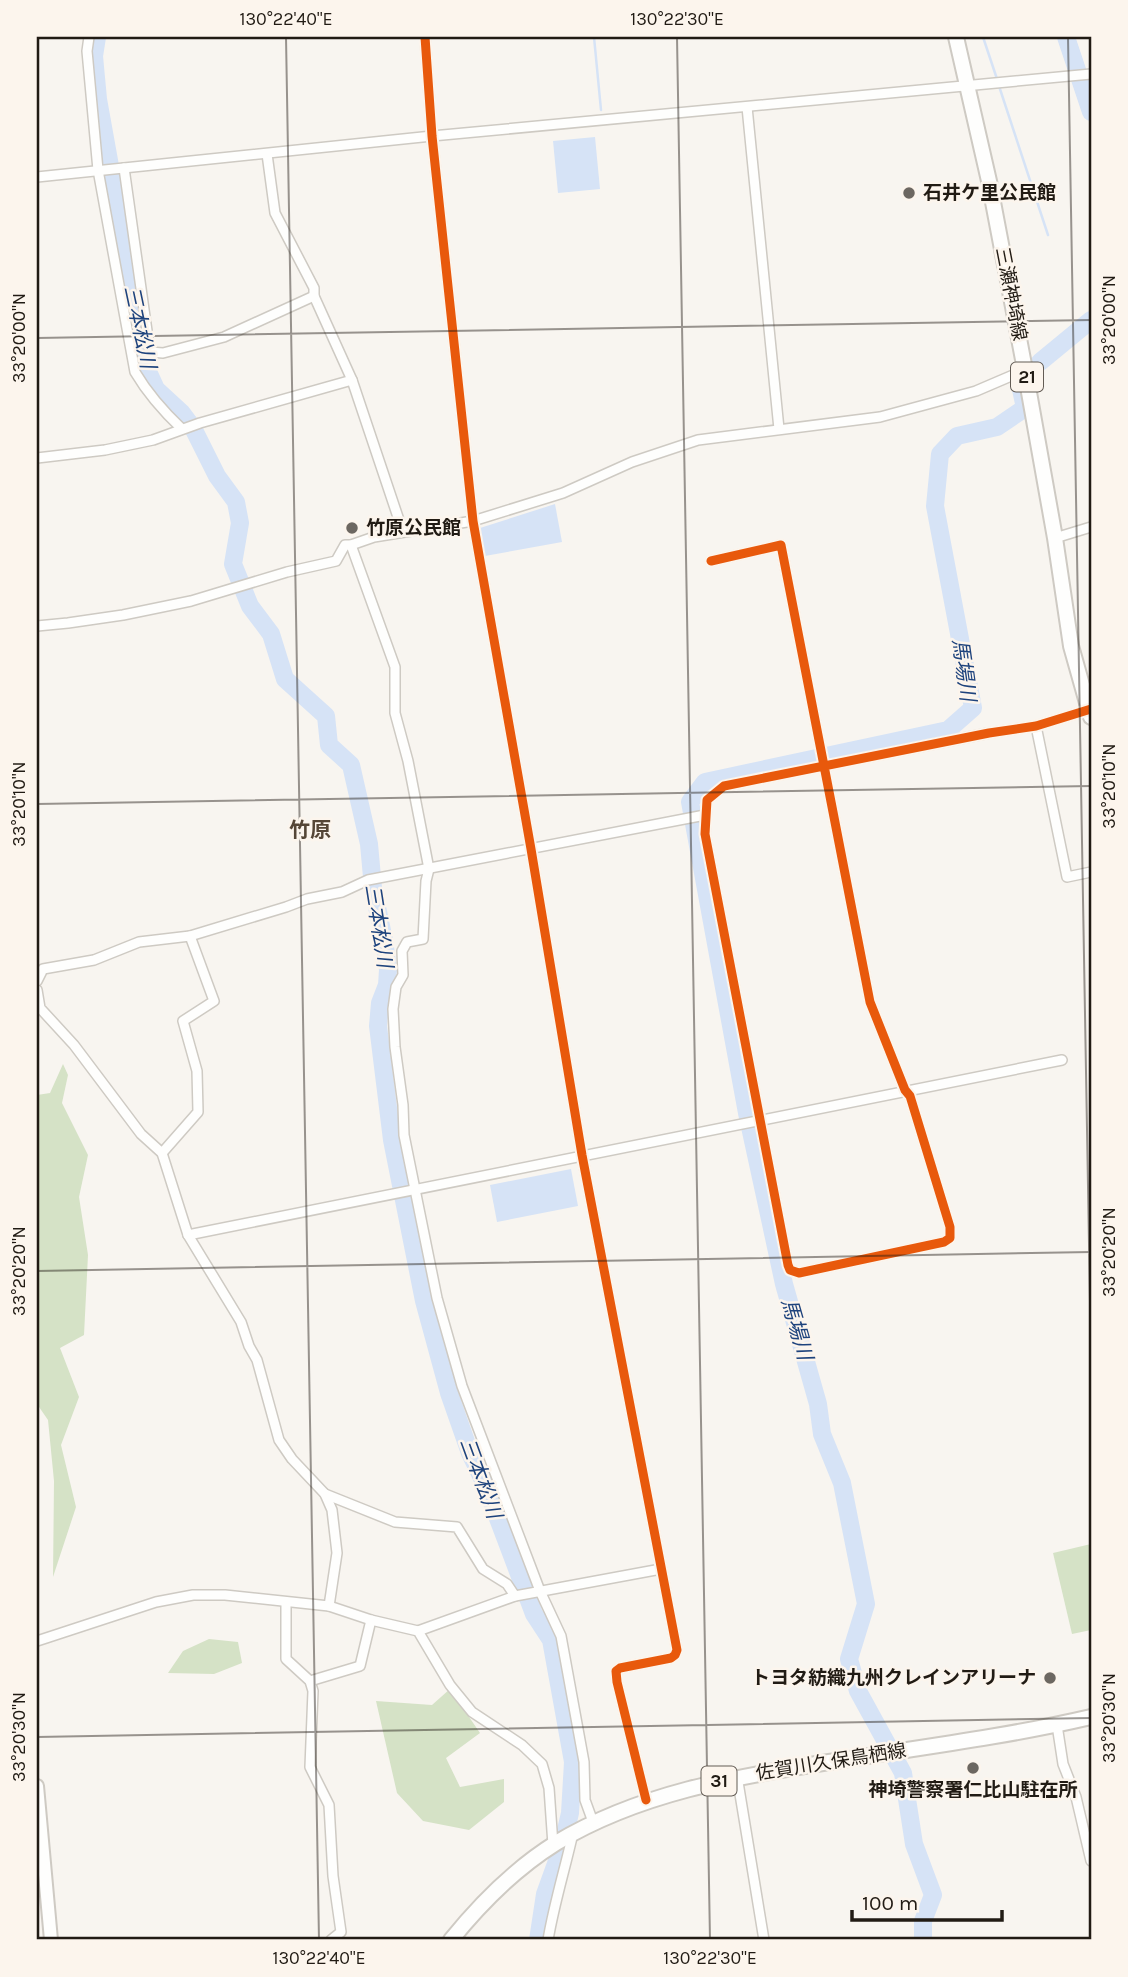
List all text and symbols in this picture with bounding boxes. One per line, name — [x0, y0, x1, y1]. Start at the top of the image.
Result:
text: 130°22'40"E — [239, 8, 333, 30]
text: 130°22'30"E — [630, 8, 724, 30]
place label: 石井ケ里公民館 — [923, 182, 1056, 204]
marker: 石井ケ里公民館 — [901, 185, 917, 201]
street label: 三瀬神埼線 — [991, 245, 1031, 343]
text: 33°20'00"N — [1098, 275, 1120, 365]
water label: 三本松川 — [120, 283, 161, 373]
text: 33°20'00"N — [8, 293, 30, 383]
road number: 21 — [1011, 362, 1043, 391]
place label: 竹原公民館 — [366, 517, 461, 539]
marker: 竹原公民館 — [344, 520, 360, 536]
water label: 馬場川 — [948, 637, 981, 705]
text: 33°20'10"N — [1098, 743, 1120, 829]
text: 33°20'10"N — [8, 761, 30, 847]
district label: 竹原 — [289, 818, 331, 842]
water label: 三本松川 — [361, 883, 398, 971]
text: 33°20'20"N — [1098, 1207, 1120, 1297]
text: 33°20'20"N — [8, 1226, 30, 1316]
water label: 馬場川 — [777, 1295, 818, 1365]
water label: 三本松川 — [455, 1434, 507, 1523]
place label: トヨタ紡織九州クレインアリーナ — [751, 1667, 1036, 1689]
marker: トヨタ紡織九州クレインアリーナ — [1042, 1670, 1058, 1686]
text: 33°20'30"N — [1098, 1673, 1120, 1763]
text: 33°20'30"N — [8, 1692, 30, 1782]
street label: 佐賀川久保鳥栖線 — [754, 1739, 908, 1785]
marker: 神埼警察署仁比山駐在所 — [965, 1760, 981, 1776]
road number: 31 — [702, 1766, 736, 1796]
place label: 神埼警察署仁比山駐在所 — [868, 1779, 1078, 1801]
scale bar — [852, 1879, 1002, 1923]
text: 100 m — [862, 1891, 919, 1915]
text: 130°22'40"E — [272, 1947, 366, 1969]
text: 130°22'30"E — [663, 1947, 757, 1969]

